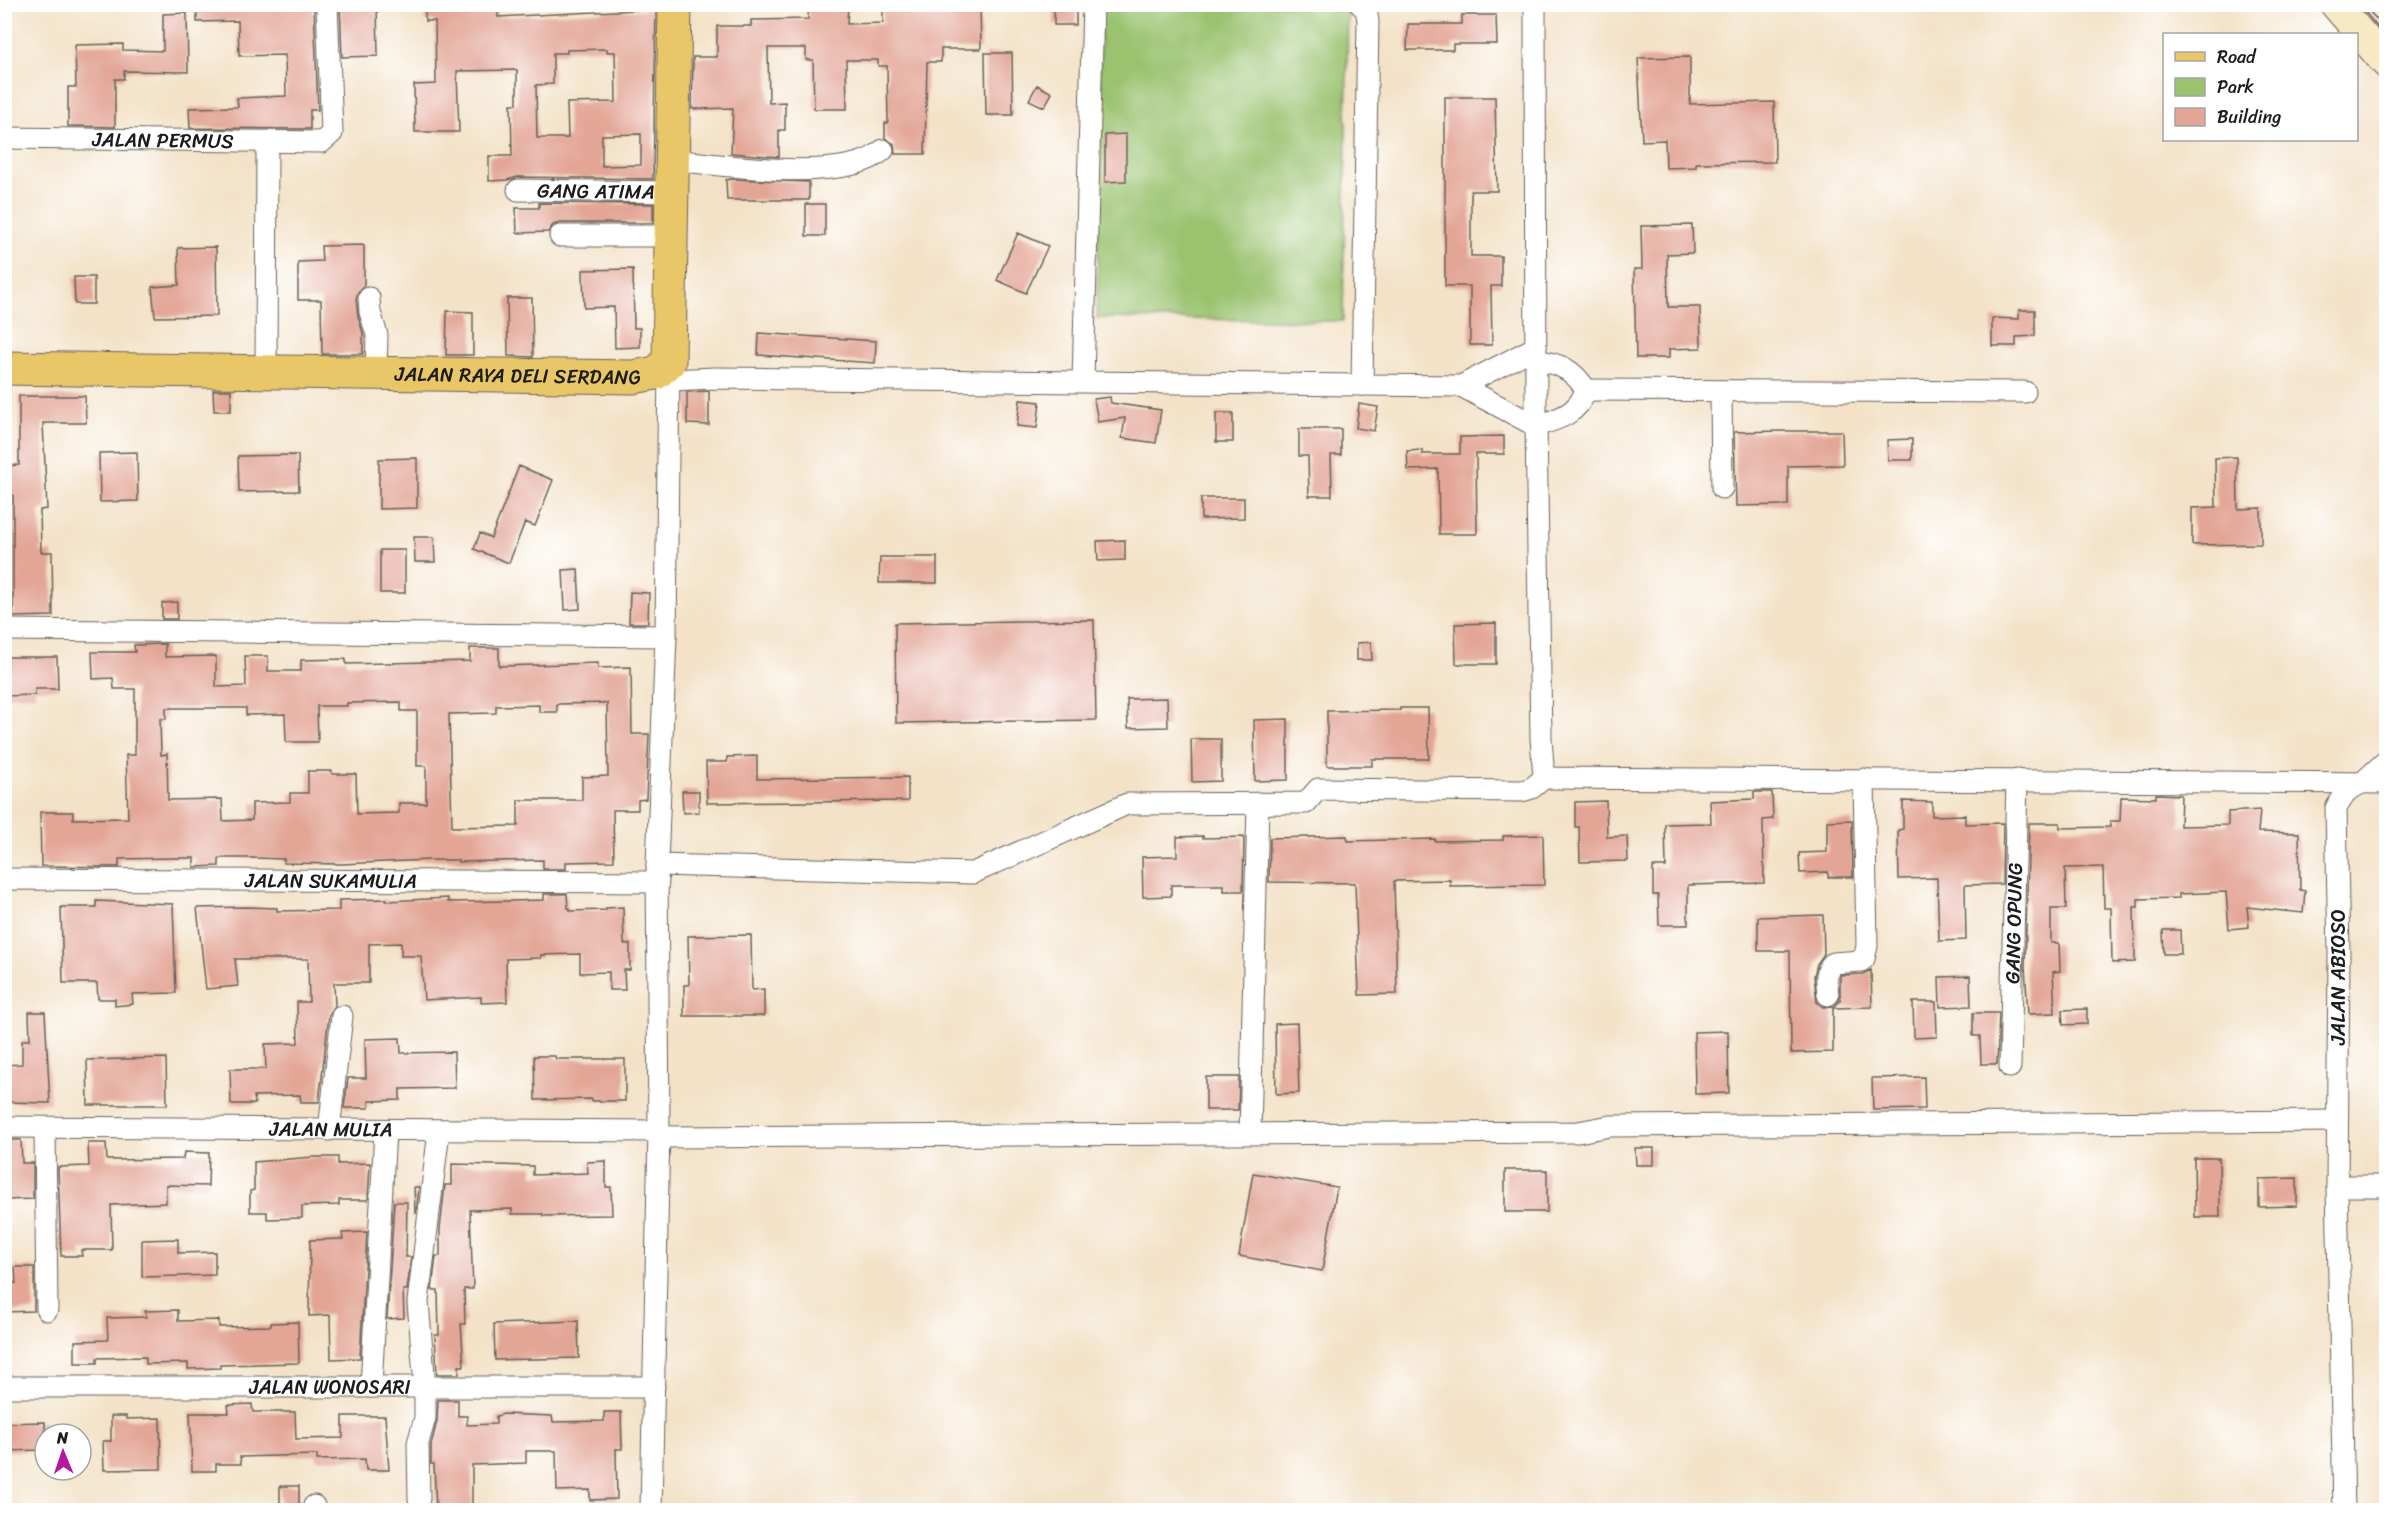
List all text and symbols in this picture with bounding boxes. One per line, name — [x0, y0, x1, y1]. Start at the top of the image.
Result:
legend — [2163, 33, 2358, 141]
text: Road — [2217, 41, 2257, 73]
text: Park — [2217, 71, 2254, 103]
text: Building — [2217, 101, 2281, 133]
street label: JALAN PERMUS — [91, 122, 234, 158]
street label: GANG ATIMA — [537, 173, 655, 209]
street label: JALAN RAYA DELI SERDANG — [394, 356, 644, 395]
street label: GANG OPUNG — [1995, 862, 2032, 984]
street label: JALAN SUKAMULIA — [244, 863, 417, 898]
street label: JALAN ABIOSO — [2321, 909, 2356, 1046]
street label: JALAN MULIA — [268, 1111, 393, 1147]
street label: JALAN WONOSARI — [248, 1370, 411, 1405]
north arrow — [33, 1422, 93, 1482]
text: N — [55, 1423, 69, 1452]

